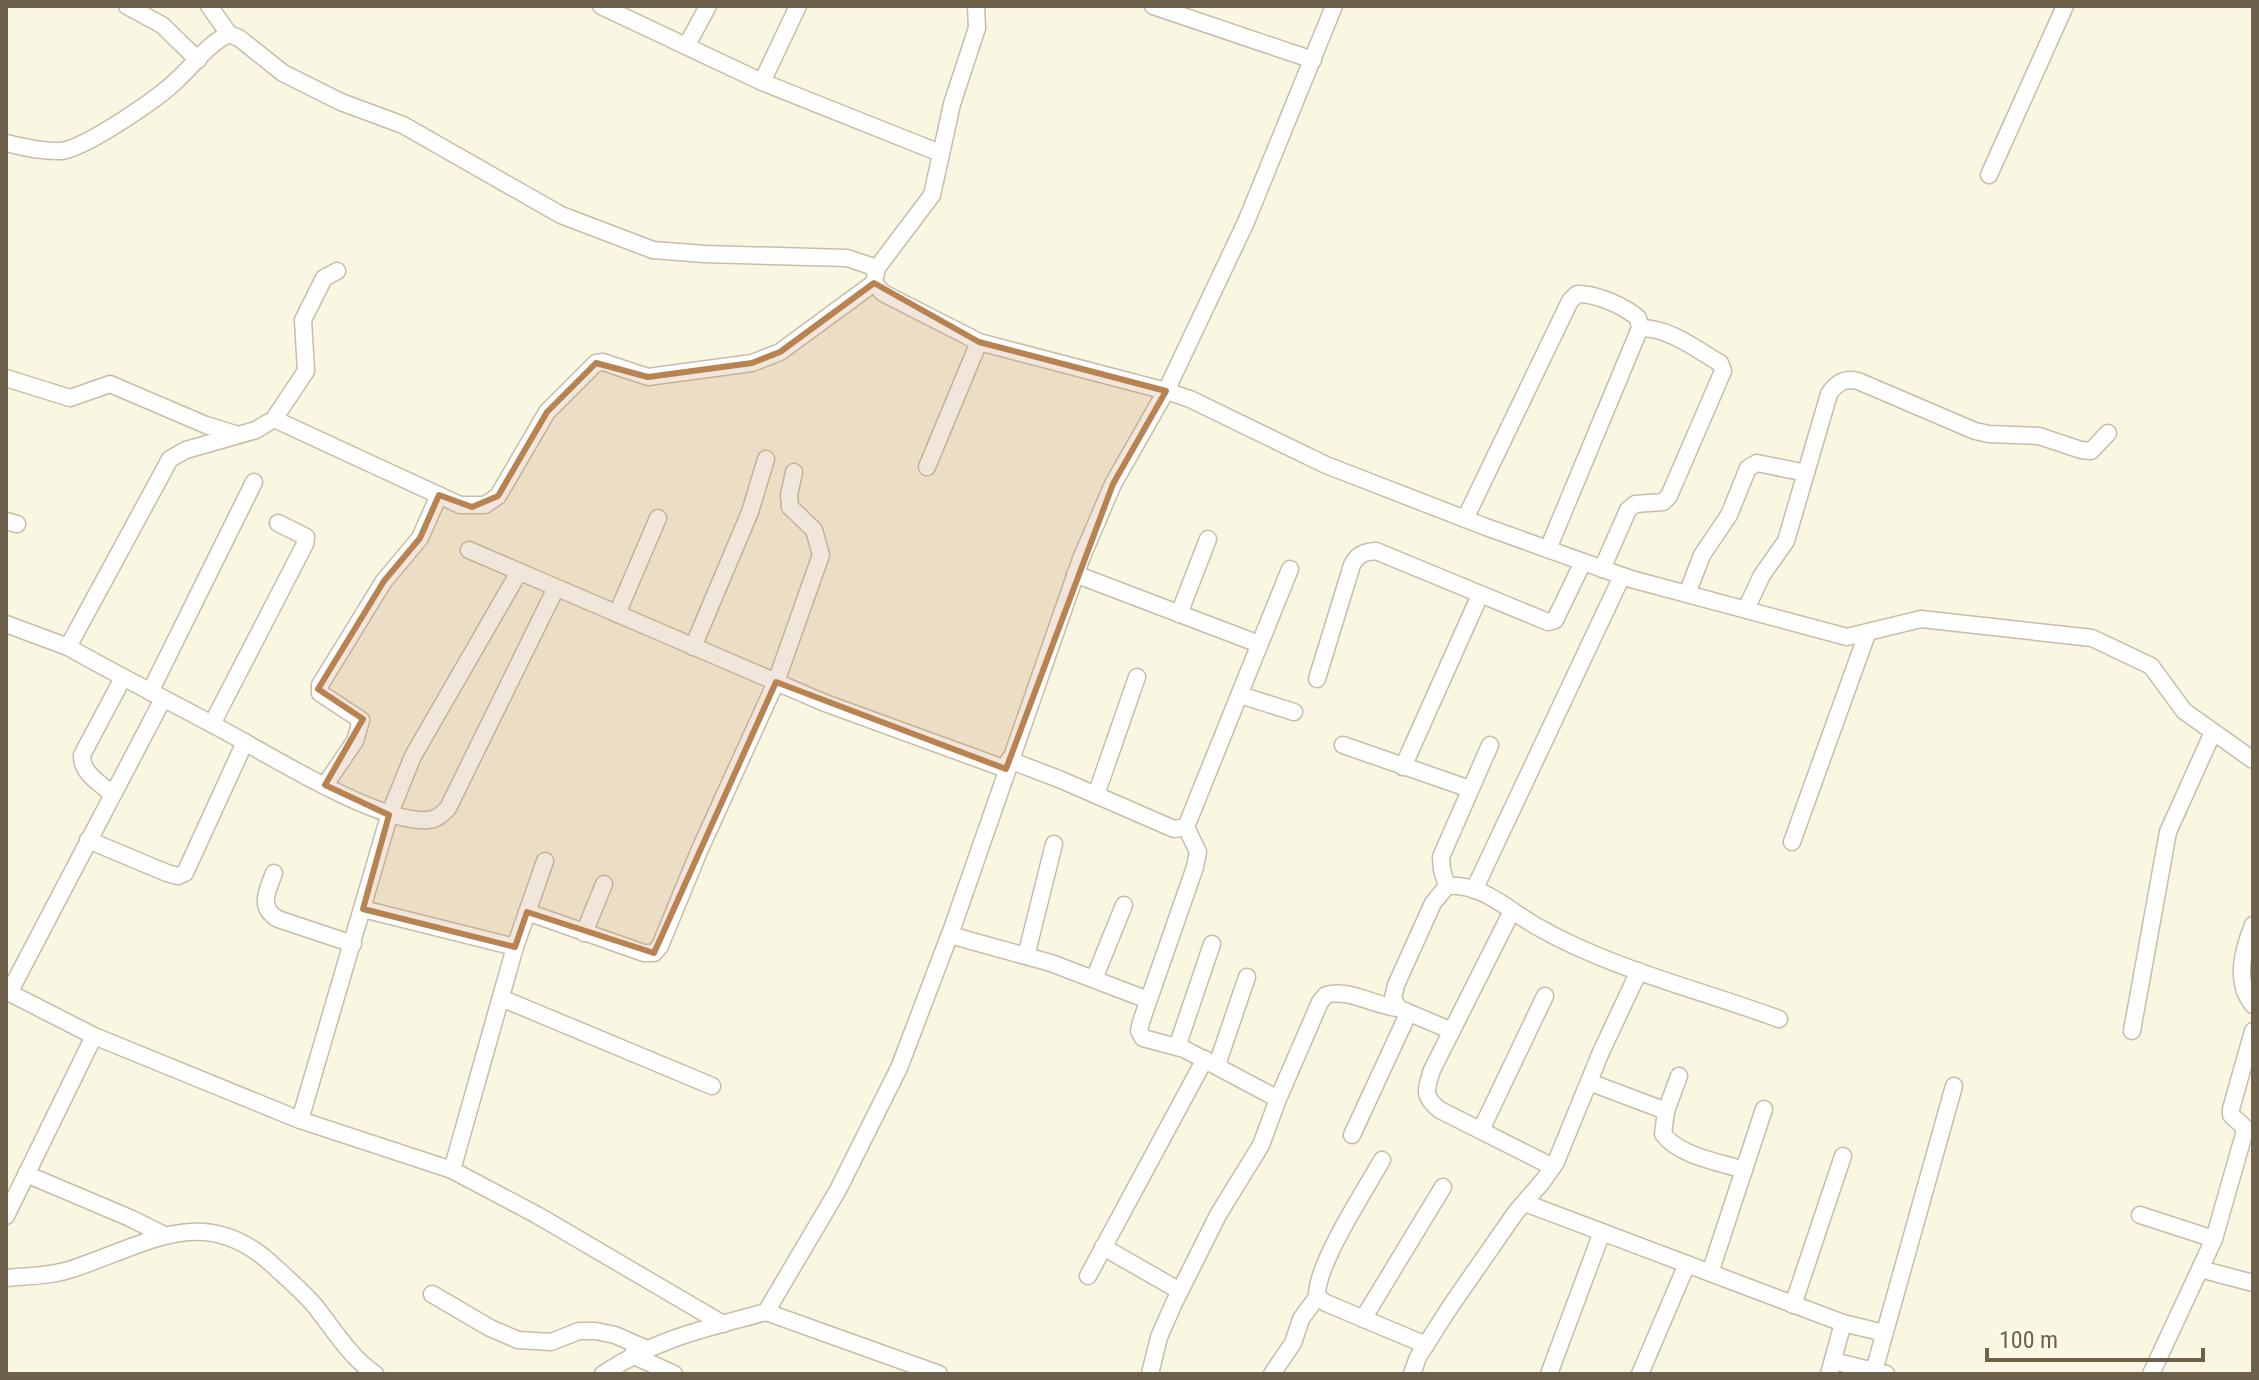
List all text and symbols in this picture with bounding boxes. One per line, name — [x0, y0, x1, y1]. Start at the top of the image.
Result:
scale bar — [1987, 1312, 2203, 1362]
text: 100 m — [1999, 1326, 2058, 1354]

